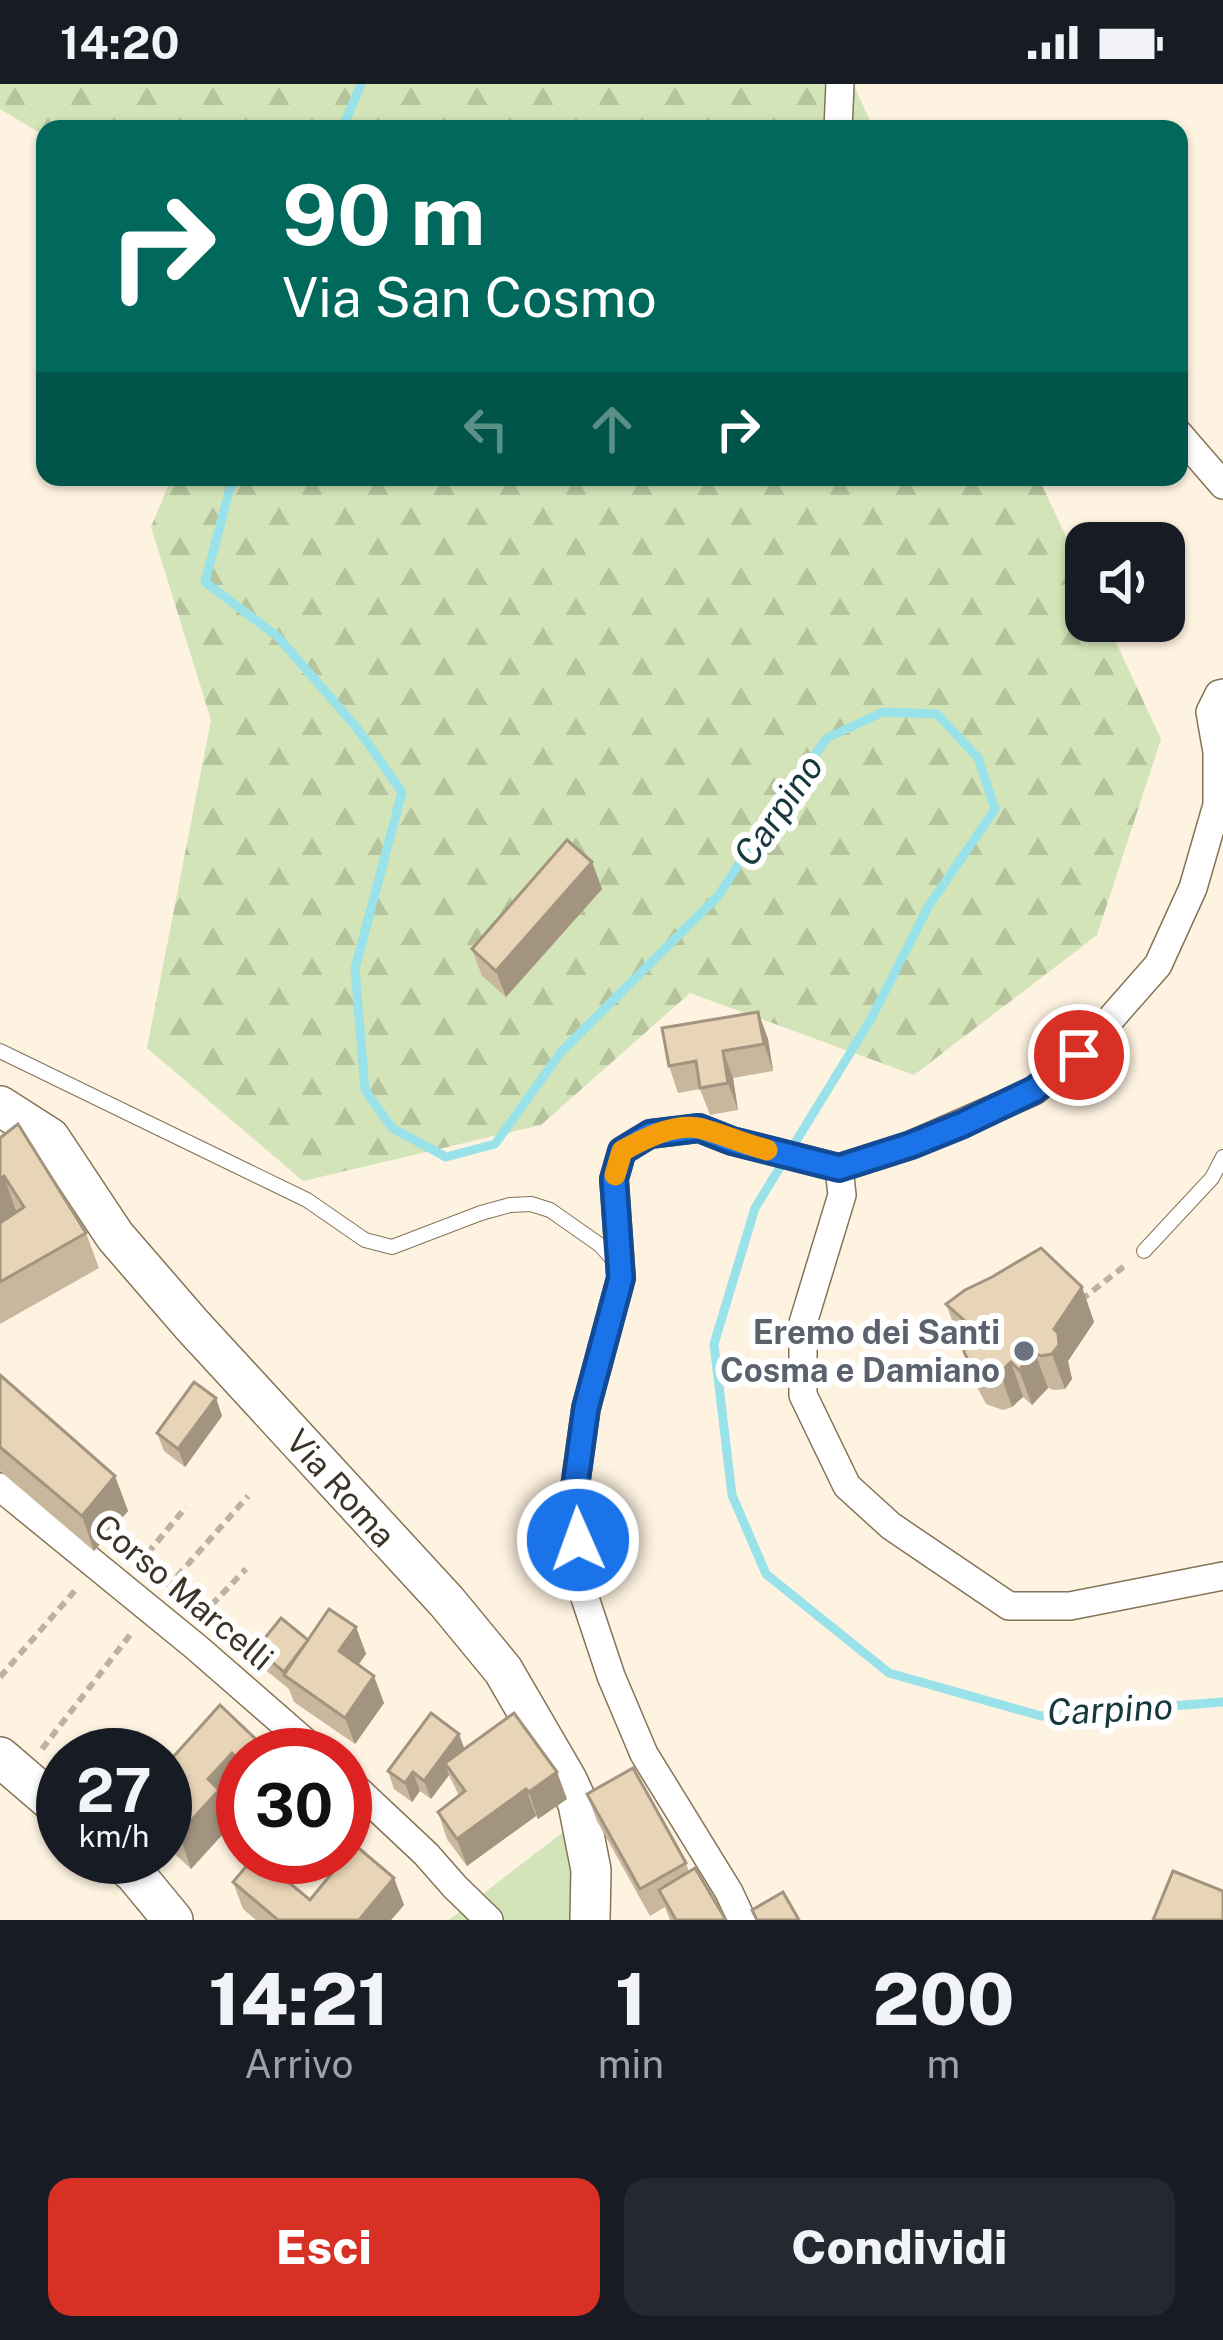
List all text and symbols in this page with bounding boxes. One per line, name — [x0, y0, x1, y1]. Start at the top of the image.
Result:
text: 14:20 — [60, 16, 179, 69]
text: 90 m — [282, 165, 485, 264]
icon: right — [84, 168, 240, 324]
text: Via San Cosmo — [282, 266, 657, 329]
icon: left — [453, 396, 519, 462]
icon: ahead — [579, 396, 645, 462]
icon: right — [705, 396, 771, 462]
map controls — [1065, 522, 1185, 642]
button: sound — [1065, 522, 1185, 642]
water label: Carpino — [725, 746, 831, 874]
pin — [1028, 1004, 1130, 1106]
icon: arrive — [1046, 1022, 1112, 1088]
place label: Eremo dei Santi Cosma e Damiano — [720, 1313, 1000, 1389]
marker: Eremo dei Santi Cosma e Damiano — [1011, 1338, 1037, 1364]
street label: Via Roma — [279, 1422, 403, 1554]
position arrow — [515, 1477, 641, 1603]
street label: Corso Marcelli — [87, 1506, 281, 1678]
water label: Carpino — [1046, 1685, 1174, 1733]
speed limit sign: 30 — [216, 1728, 372, 1884]
text: 27 — [76, 1755, 152, 1826]
text: km/h — [79, 1818, 149, 1854]
text: 14:21 — [209, 1957, 389, 2041]
text: 1 — [615, 1957, 647, 2041]
text: 200 — [873, 1957, 1014, 2041]
text: Arrivo — [244, 2041, 353, 2087]
text: min — [598, 2041, 664, 2087]
text: m — [927, 2041, 960, 2087]
button: Esci — [48, 2178, 600, 2316]
button: Condividi — [624, 2178, 1175, 2316]

